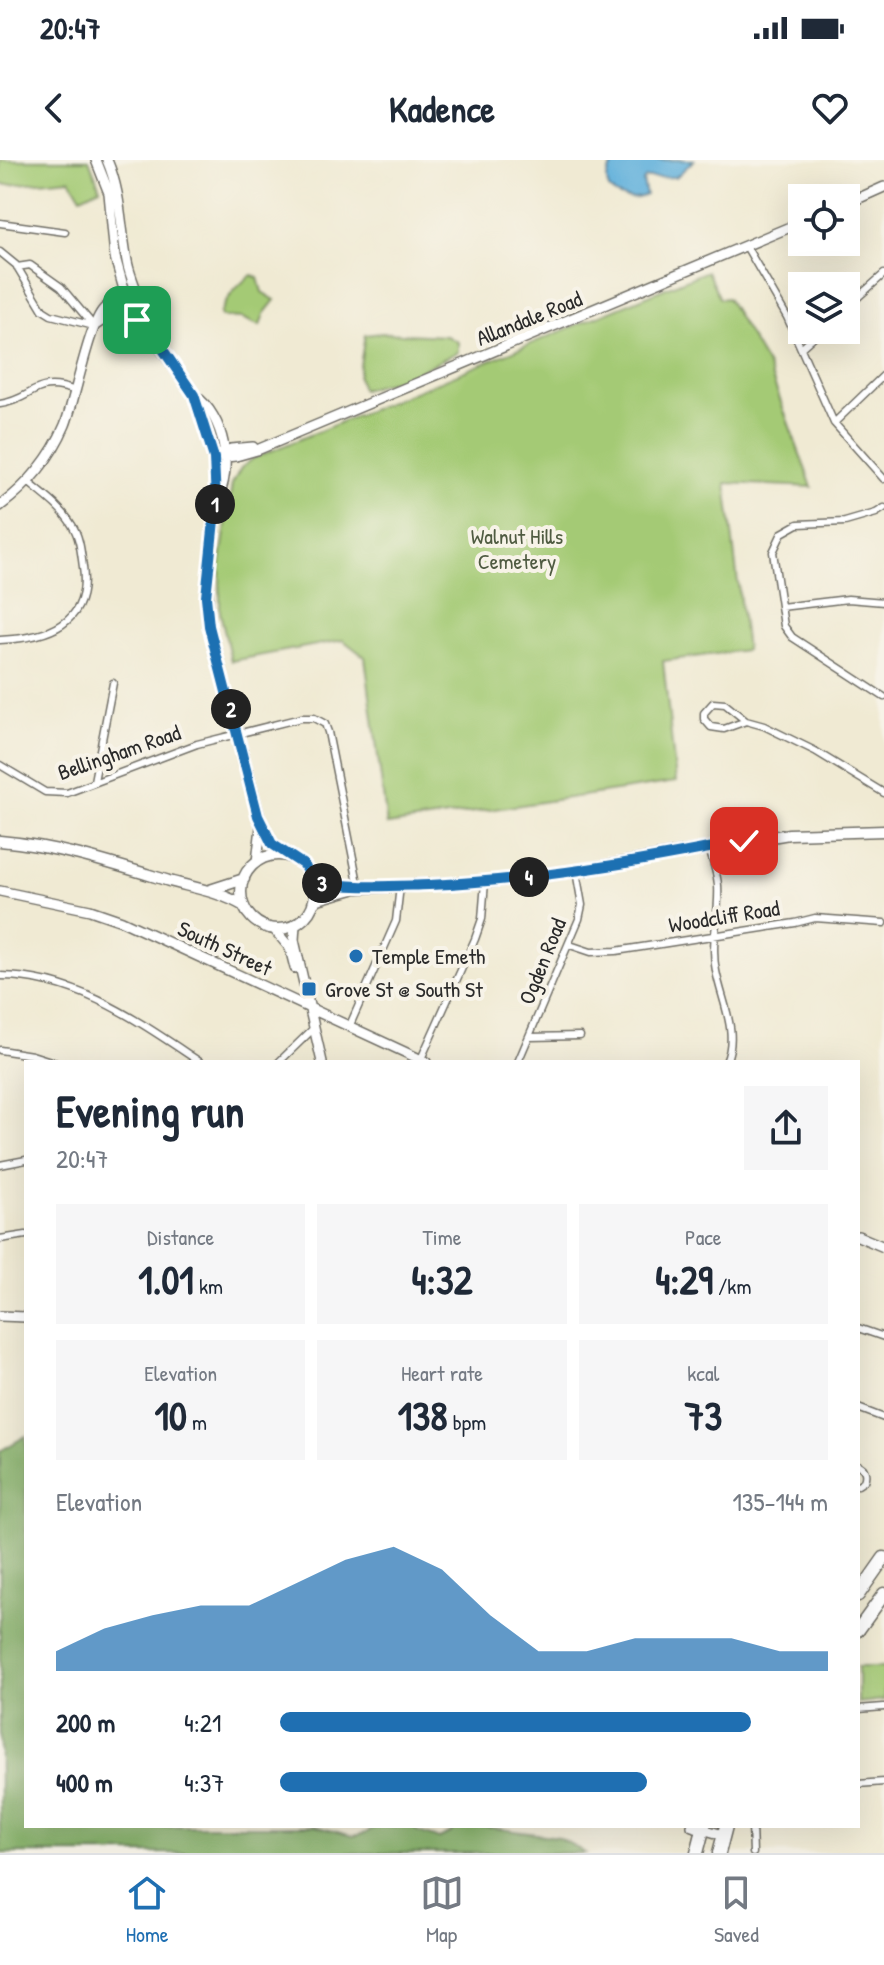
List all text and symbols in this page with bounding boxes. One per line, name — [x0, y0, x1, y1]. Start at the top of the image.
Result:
text: 20:47 — [40, 8, 101, 48]
text: Kadence — [389, 84, 495, 133]
icon: back — [32, 86, 76, 130]
icon: heart — [808, 86, 852, 130]
map controls — [788, 184, 860, 344]
button: locate — [788, 184, 860, 256]
button: layers — [788, 272, 860, 344]
street label: Allandale Road — [472, 283, 587, 353]
pin — [103, 286, 171, 354]
icon: arrive — [115, 298, 159, 342]
pin: 1 — [195, 484, 235, 524]
text: 1 — [211, 489, 219, 519]
park label: Walnut Hills Cemetery — [471, 521, 563, 576]
pin: 2 — [211, 689, 251, 729]
text: 2 — [226, 694, 236, 724]
street label: Bellingham Road — [54, 717, 185, 787]
pin — [710, 807, 778, 875]
icon: check — [722, 819, 766, 863]
pin: 4 — [509, 857, 549, 897]
text: 4 — [525, 862, 533, 892]
pin: 3 — [302, 863, 342, 903]
text: 3 — [317, 868, 327, 898]
street label: Woodcliff Road — [666, 892, 782, 940]
street label: South Street — [173, 913, 277, 983]
street label: Ogden Road — [511, 913, 573, 1009]
place label: Temple Emeth — [372, 941, 485, 971]
marker: Temple Emeth — [347, 947, 365, 965]
place label: Grove St @ South St — [325, 974, 483, 1004]
marker: Grove St @ South St — [300, 980, 318, 998]
text: Evening run — [56, 1081, 244, 1141]
button: share — [744, 1086, 828, 1170]
text: 20:47 — [56, 1141, 108, 1176]
text: Distance — [147, 1222, 214, 1252]
text: Time — [423, 1222, 461, 1252]
text: Pace — [685, 1222, 722, 1252]
text: 1.01 — [138, 1252, 194, 1306]
text: 4:32 — [412, 1252, 472, 1306]
text: 4:29 — [655, 1252, 713, 1306]
text: km — [194, 1271, 223, 1301]
text: /km — [713, 1271, 751, 1301]
text: Elevation — [144, 1358, 217, 1388]
text: Heart rate — [401, 1358, 483, 1388]
text: kcal — [687, 1358, 719, 1388]
text: 10 — [154, 1388, 187, 1442]
text: 138 — [398, 1388, 448, 1442]
text: 73 — [684, 1388, 722, 1442]
text: m — [187, 1407, 207, 1437]
text: bpm — [448, 1407, 486, 1437]
text: Elevation — [56, 1484, 142, 1519]
text: 135–144 m — [732, 1484, 828, 1519]
text: 200 m — [56, 1705, 115, 1740]
text: 4:21 — [184, 1705, 221, 1740]
text: 400 m — [56, 1765, 113, 1800]
text: 4:37 — [184, 1765, 224, 1800]
tab: Home — [125, 1871, 169, 1949]
tab: Map — [420, 1871, 464, 1949]
tab: Saved — [714, 1871, 759, 1949]

